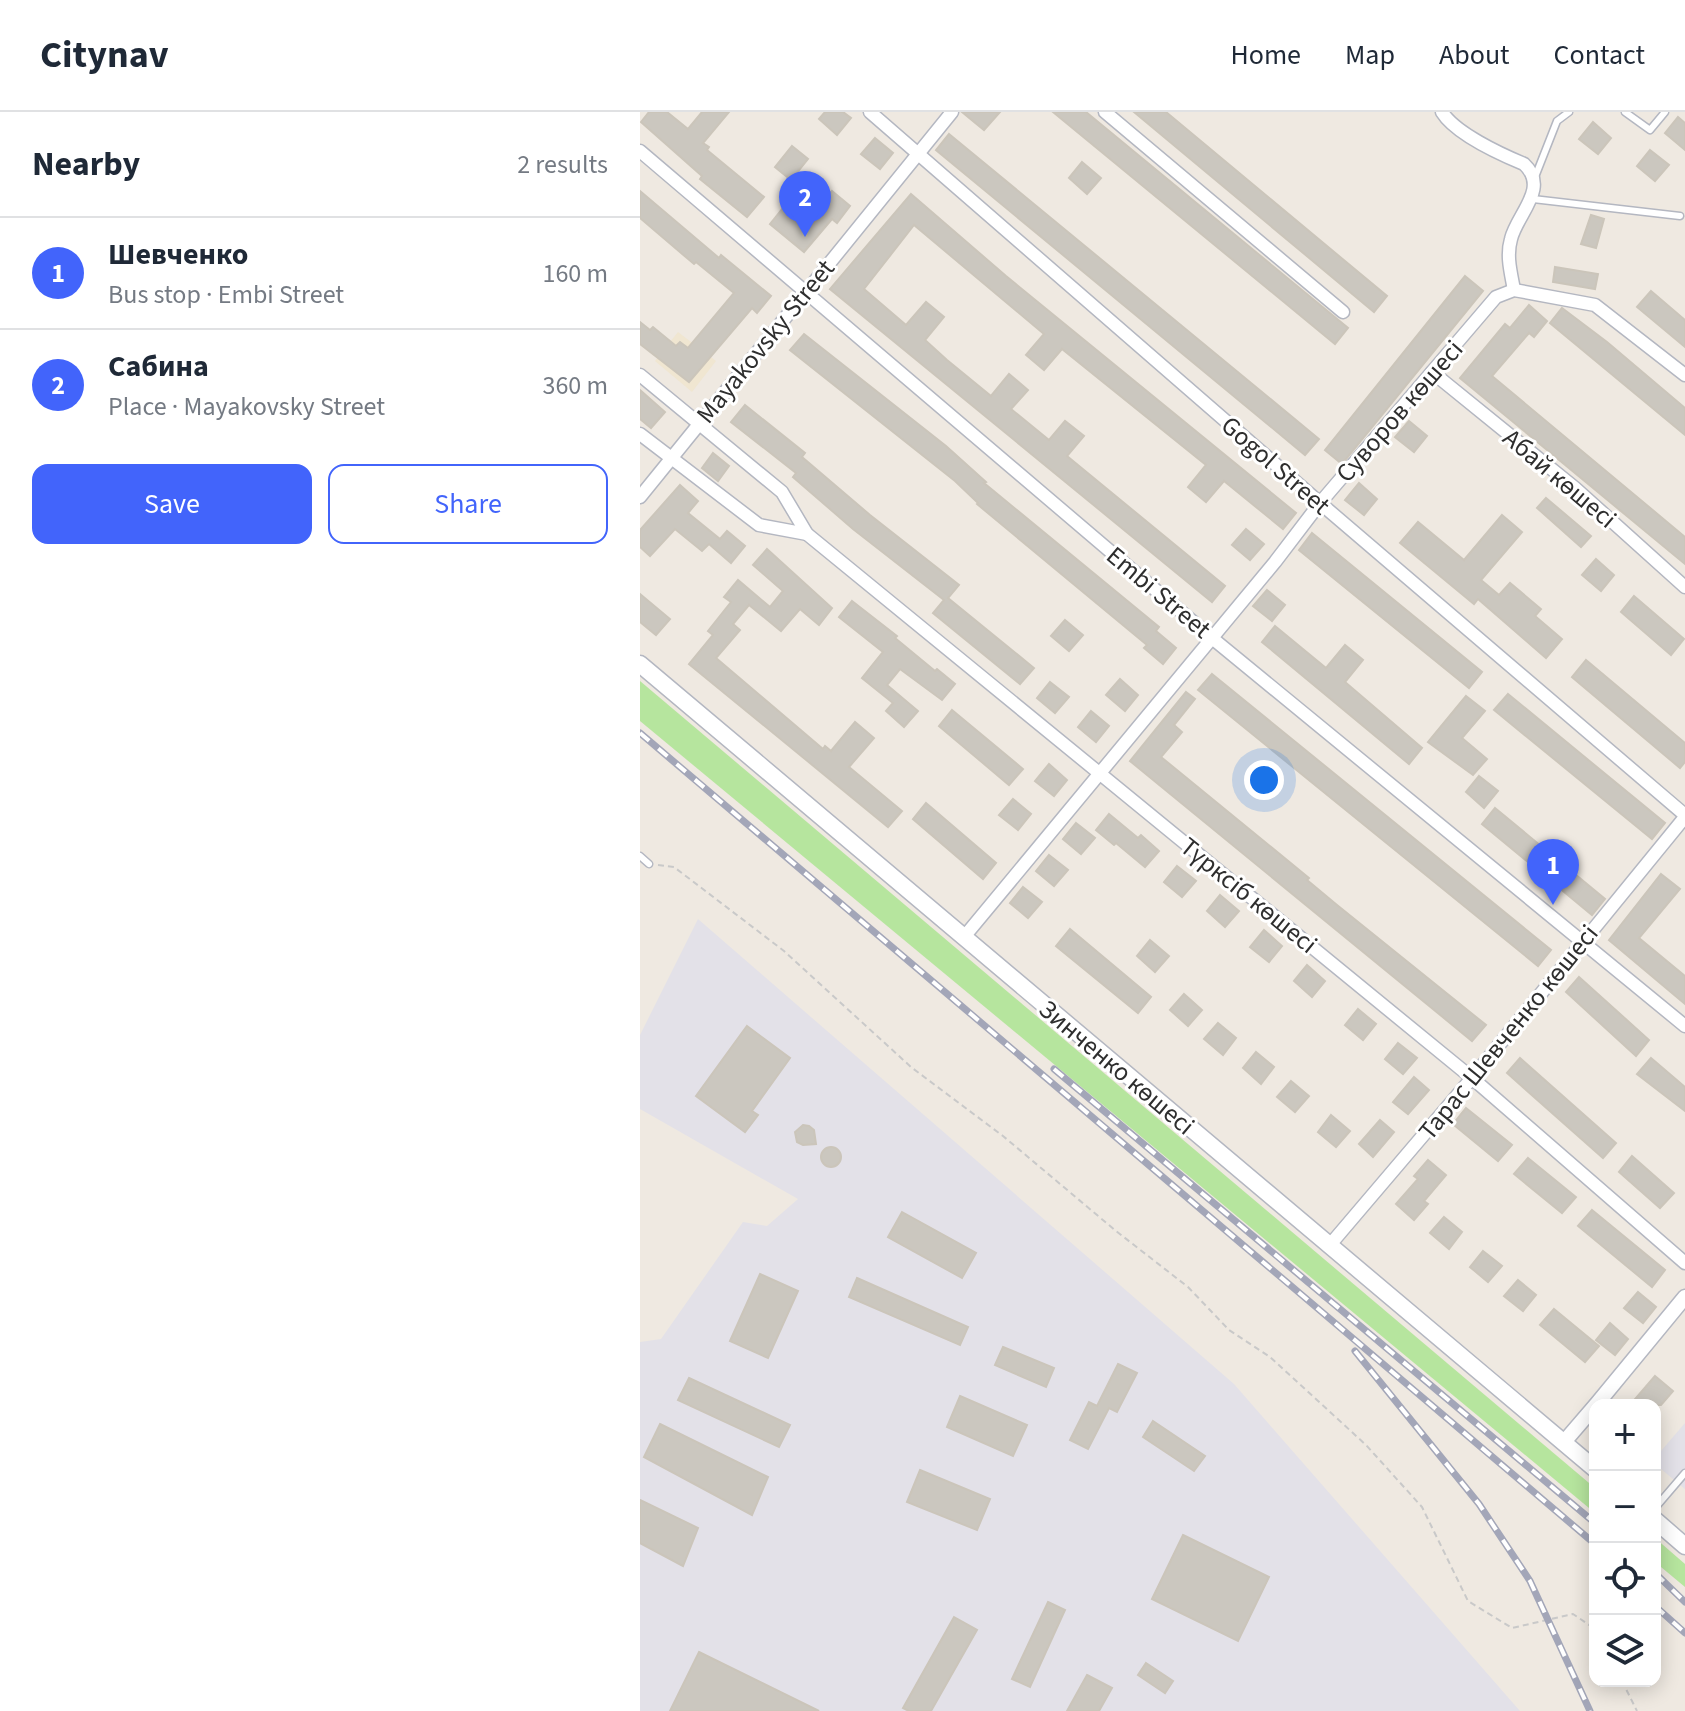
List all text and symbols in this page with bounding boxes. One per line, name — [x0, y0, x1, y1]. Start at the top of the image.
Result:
text: Citynav — [40, 28, 169, 82]
text: Home — [1230, 35, 1301, 75]
text: Map — [1345, 35, 1395, 75]
text: About — [1439, 35, 1510, 75]
text: Contact — [1554, 35, 1645, 75]
text: Nearby — [32, 140, 140, 189]
text: 2 results — [517, 146, 608, 183]
pin: 2 — [779, 171, 831, 237]
text: Шевченко — [108, 233, 248, 276]
street label: Mayakovsky Street — [688, 251, 843, 431]
text: 1 — [51, 255, 65, 292]
text: 160 m — [542, 255, 608, 292]
text: Bus stop · Embi Street — [108, 276, 344, 313]
street label: Суворов көшесі — [1327, 332, 1472, 491]
text: Сабина — [108, 345, 209, 388]
text: 2 — [51, 367, 65, 404]
text: 360 m — [542, 367, 608, 404]
text: Place · Mayakovsky Street — [108, 388, 385, 425]
street label: Gogol Street — [1213, 407, 1339, 523]
street label: Абай көшесі — [1495, 420, 1624, 537]
button: Save — [32, 464, 312, 544]
button: Share — [328, 464, 608, 544]
street label: Embi Street — [1098, 538, 1219, 647]
your location — [1244, 760, 1284, 800]
street label: Түрксіб көшесі — [1172, 829, 1325, 962]
pin: 1 — [1527, 839, 1579, 905]
street label: Тарас Шевченко көшесі — [1410, 917, 1607, 1148]
street label: Зинченко көшесі — [1031, 991, 1203, 1144]
map controls — [1589, 1399, 1661, 1687]
button: + — [1589, 1399, 1661, 1471]
button: − — [1589, 1471, 1661, 1543]
button: locate — [1589, 1543, 1661, 1615]
button: layers — [1589, 1615, 1661, 1687]

